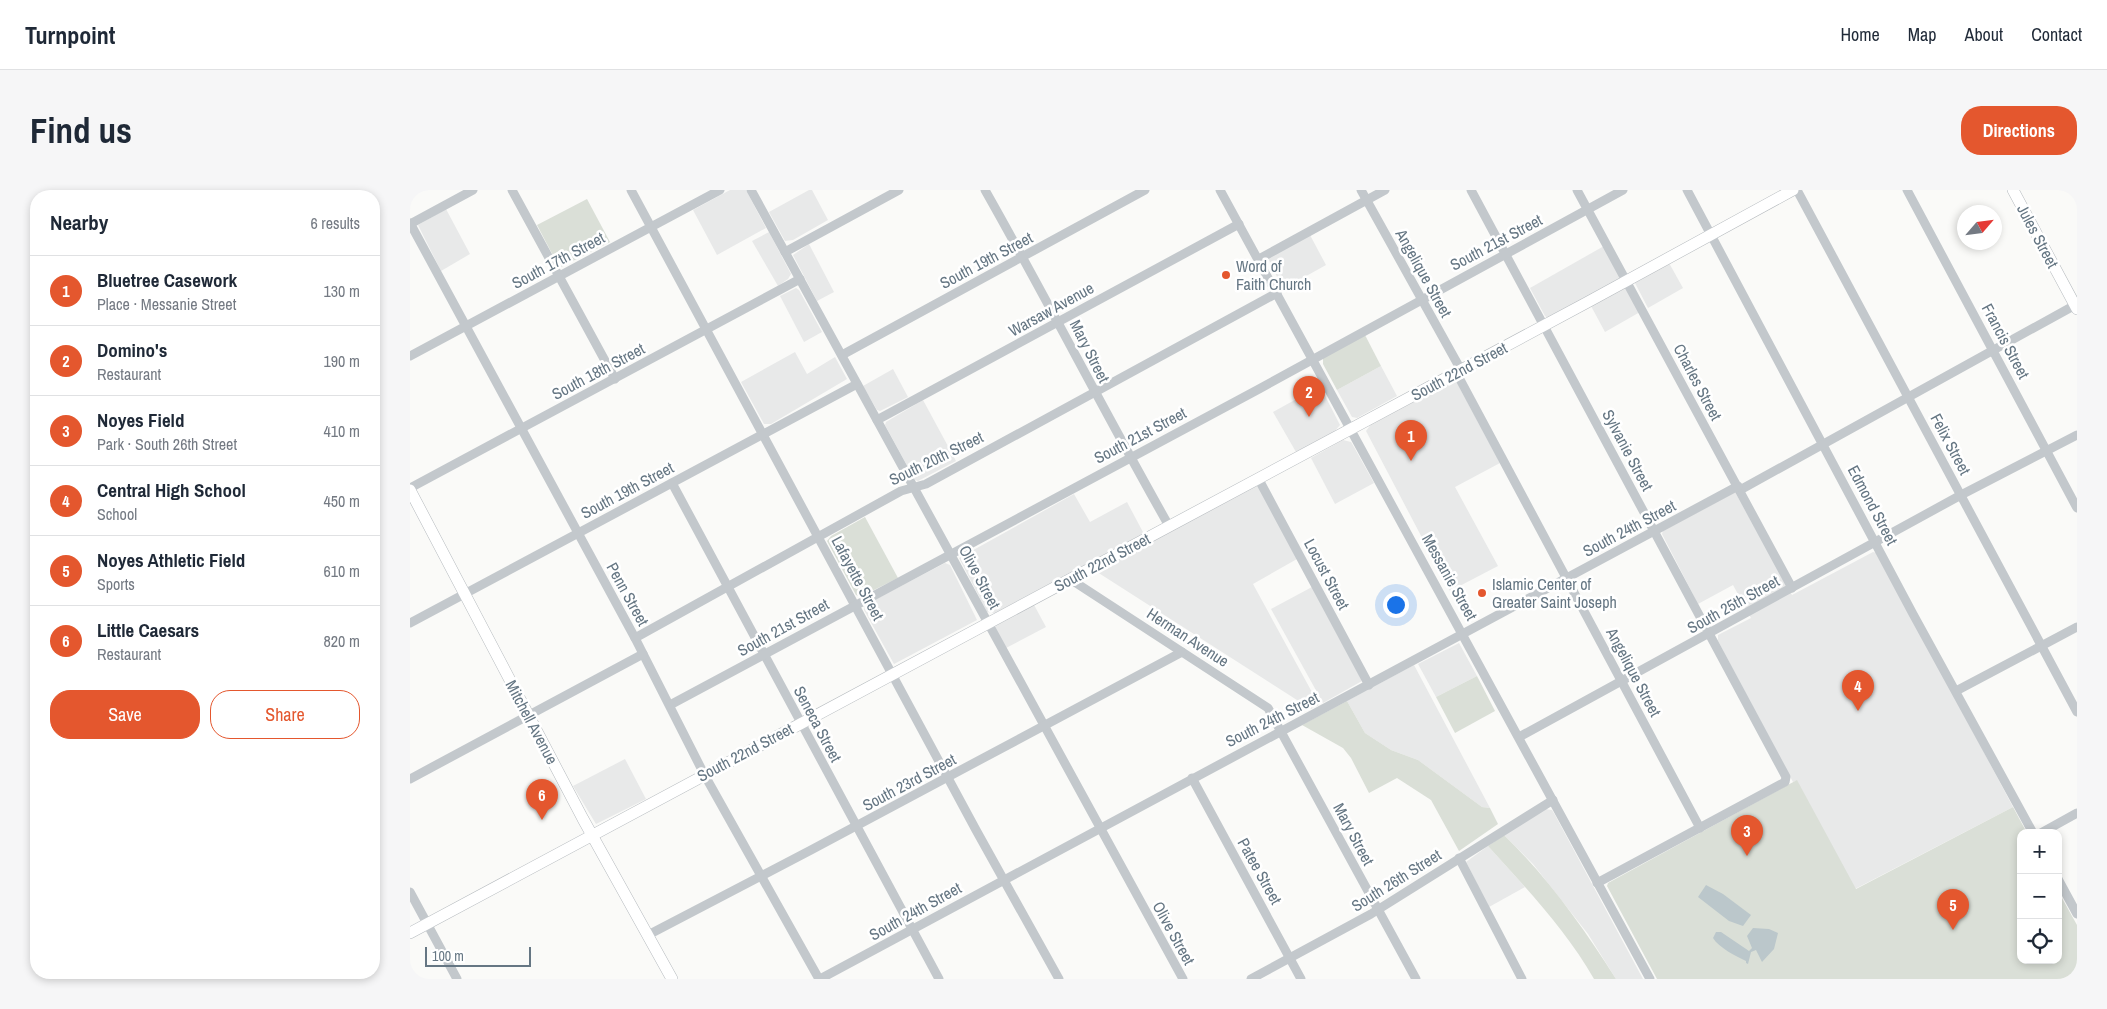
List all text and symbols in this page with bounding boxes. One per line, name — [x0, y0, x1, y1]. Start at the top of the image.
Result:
text: Turnpoint — [25, 19, 115, 51]
text: Home — [1840, 22, 1880, 47]
text: Map — [1908, 22, 1937, 47]
text: About — [1965, 22, 2003, 47]
text: Contact — [2031, 22, 2082, 47]
button: Directions — [1961, 106, 2077, 155]
text: Find us — [30, 107, 132, 154]
street label: Jules Street — [2012, 200, 2064, 272]
north arrow — [1957, 205, 2002, 250]
text: Nearby — [50, 208, 108, 237]
street label: South 21st Street — [1446, 208, 1546, 276]
text: 6 results — [310, 212, 360, 234]
street label: Angelique Street — [1390, 224, 1457, 321]
street label: South 17th Street — [508, 226, 609, 294]
street label: South 19th Street — [936, 226, 1037, 294]
place label: Word of Faith Church — [1236, 255, 1311, 295]
text: Bluetree Casework — [97, 267, 237, 293]
marker: Word of Faith Church — [1220, 269, 1232, 281]
street label: Warsaw Avenue — [1005, 277, 1097, 341]
text: 1 — [62, 280, 70, 302]
text: 130 m — [324, 280, 360, 302]
text: Place · Messanie Street — [97, 293, 236, 315]
street label: Francis Street — [1977, 299, 2035, 383]
street label: Mary Street — [1065, 316, 1115, 387]
street label: South 22nd Street — [1407, 336, 1511, 406]
text: Domino's — [97, 337, 167, 363]
street label: South 18th Street — [548, 337, 649, 405]
street label: Charles Street — [1669, 340, 1728, 424]
text: 2 — [62, 350, 70, 372]
text: 190 m — [324, 350, 360, 372]
text: Restaurant — [97, 363, 161, 385]
pin: 2 — [1293, 376, 1325, 417]
street label: South 21st Street — [1090, 401, 1190, 469]
street label: Sylvanie Street — [1597, 406, 1659, 495]
text: Noyes Field — [97, 407, 184, 433]
street label: Felix Street — [1926, 409, 1976, 479]
text: 3 — [62, 420, 70, 442]
text: 410 m — [324, 420, 360, 442]
pin: 1 — [1395, 420, 1427, 461]
street label: South 20th Street — [885, 426, 987, 490]
text: Park · South 26th Street — [97, 433, 237, 455]
street label: South 19th Street — [577, 456, 678, 524]
street label: Edmond Street — [1843, 461, 1903, 549]
text: Central High School — [97, 477, 246, 503]
text: 4 — [62, 490, 70, 512]
text: 450 m — [324, 490, 360, 512]
street label: South 24th Street — [1579, 494, 1680, 562]
text: School — [97, 503, 137, 525]
street label: South 22nd Street — [1050, 527, 1154, 597]
street label: Messanie Street — [1417, 530, 1483, 624]
street label: Lafayette Street — [827, 532, 890, 624]
street label: Locust Street — [1299, 535, 1355, 614]
street label: Olive Street — [954, 541, 1006, 613]
text: Noyes Athletic Field — [97, 547, 245, 573]
street label: Penn Street — [602, 558, 655, 630]
text: 5 — [62, 560, 70, 582]
text: 610 m — [324, 560, 360, 582]
street label: South 25th Street — [1683, 569, 1783, 638]
text: Sports — [97, 573, 135, 595]
place label: Islamic Center of Greater Saint Joseph — [1492, 573, 1617, 613]
marker: Islamic Center of Greater Saint Joseph — [1476, 587, 1488, 599]
your location — [1383, 592, 1409, 618]
street label: South 21st Street — [733, 593, 833, 661]
street label: Herman Avenue — [1143, 602, 1233, 672]
text: Little Caesars — [97, 617, 199, 643]
street label: Angelique Street — [1601, 623, 1667, 721]
text: 6 — [62, 630, 70, 652]
text: 820 m — [324, 630, 360, 652]
text: Restaurant — [97, 643, 161, 665]
pin: 4 — [1842, 670, 1874, 711]
street label: Mitchell Avenue — [501, 676, 563, 768]
street label: Seneca Street — [789, 682, 847, 766]
street label: South 24th Street — [1222, 686, 1323, 752]
button: Save — [50, 690, 200, 739]
button: Share — [210, 690, 360, 739]
street label: South 22nd Street — [693, 717, 797, 787]
street label: South 23rd Street — [858, 748, 960, 816]
pin: 6 — [526, 779, 558, 820]
street label: Mary Street — [1328, 799, 1380, 869]
pin: 3 — [1731, 815, 1763, 856]
map controls — [2017, 829, 2062, 964]
button: + — [2017, 829, 2062, 874]
street label: Patee Street — [1233, 834, 1287, 909]
street label: South 26th Street — [1347, 843, 1445, 916]
button: − — [2017, 874, 2062, 919]
street label: South 24th Street — [865, 876, 965, 945]
pin: 5 — [1937, 889, 1969, 930]
street label: Olive Street — [1148, 897, 1201, 969]
button: locate — [2017, 919, 2062, 964]
scale bar — [425, 944, 531, 967]
text: 100 m — [432, 947, 464, 965]

